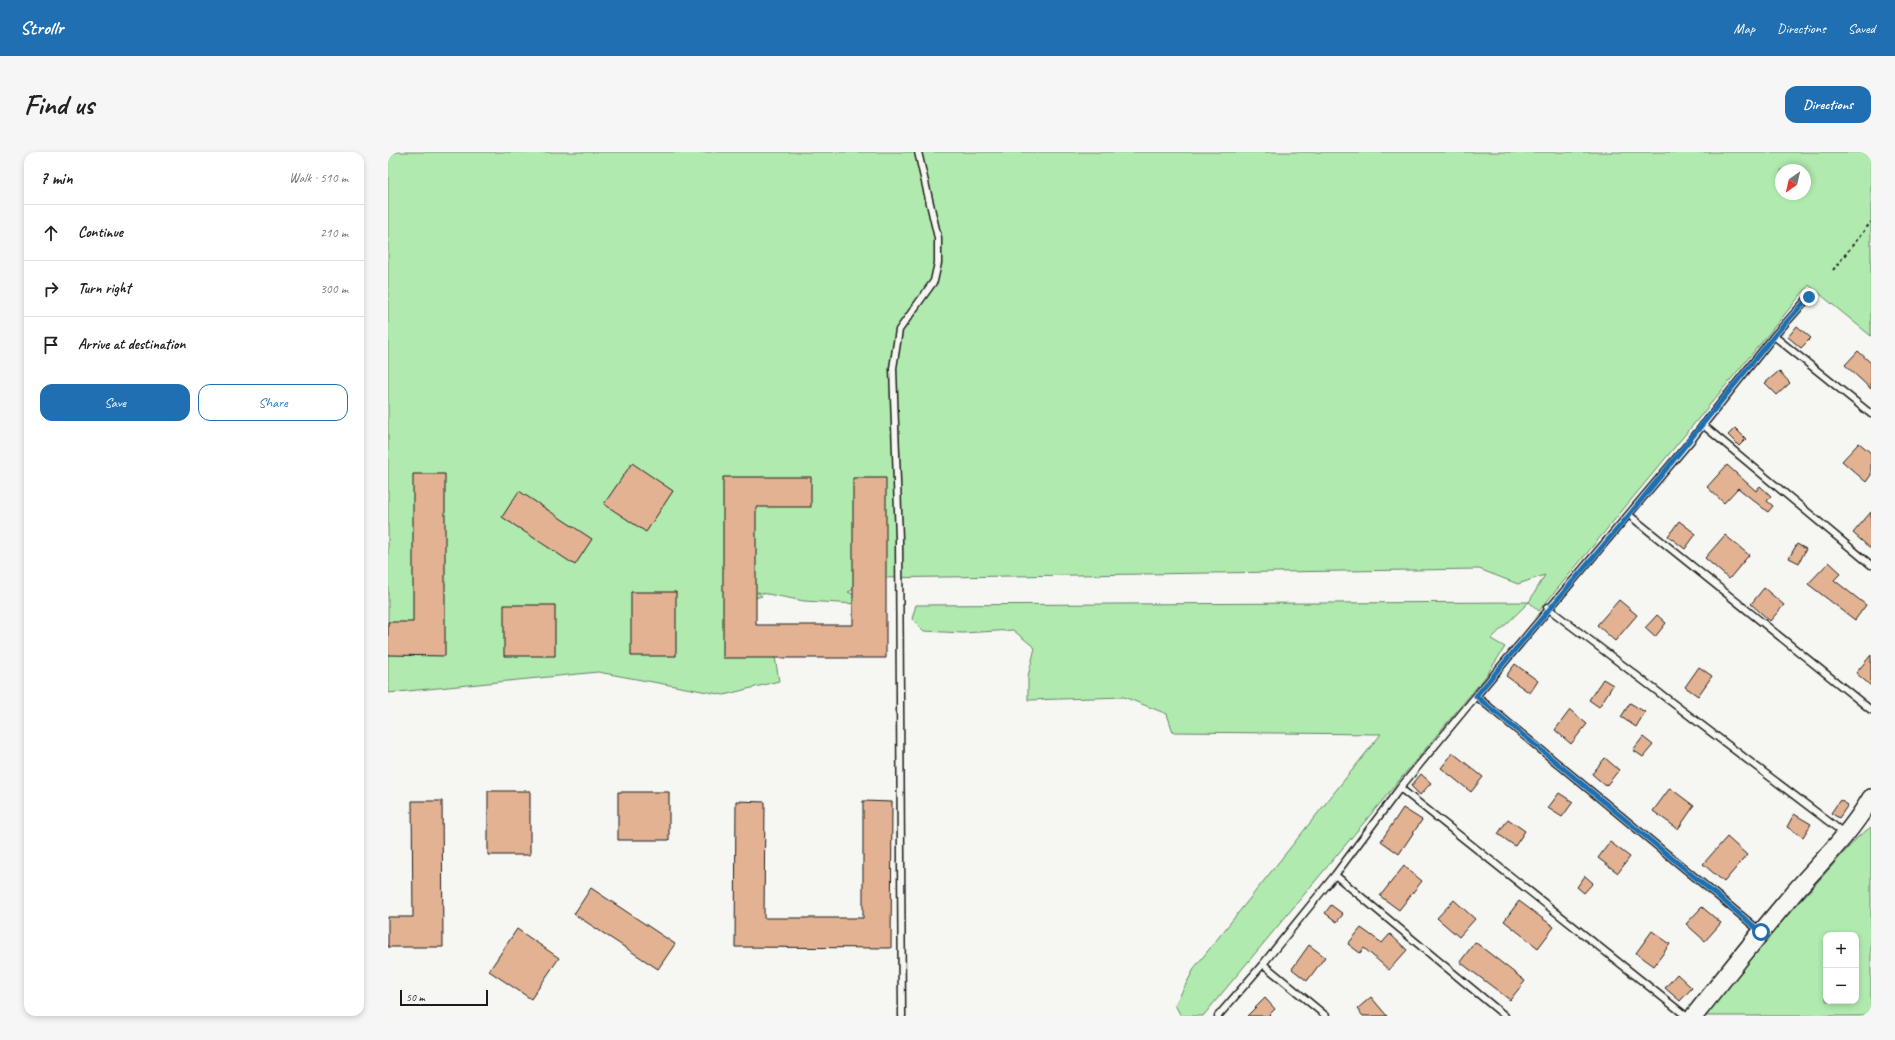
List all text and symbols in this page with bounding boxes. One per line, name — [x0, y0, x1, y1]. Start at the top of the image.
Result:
text: Strollr — [20, 16, 63, 40]
text: Map — [1734, 20, 1755, 37]
text: Directions — [1777, 20, 1826, 37]
text: Saved — [1848, 20, 1875, 37]
button: Directions — [1785, 86, 1871, 123]
text: Find us — [24, 87, 94, 122]
north arrow — [1775, 164, 1811, 200]
text: 7 min — [40, 168, 73, 189]
text: Walk · 510 m — [289, 170, 348, 186]
icon: ahead — [40, 222, 62, 244]
text: Continue — [78, 223, 123, 242]
text: 210 m — [320, 225, 348, 241]
icon: right — [40, 278, 62, 300]
text: Turn right — [78, 279, 131, 298]
text: 300 m — [320, 281, 348, 297]
route end — [1800, 288, 1818, 306]
icon: arrive — [40, 334, 62, 356]
text: Arrive at destination — [78, 335, 185, 354]
button: Save — [40, 384, 190, 421]
button: Share — [198, 384, 348, 421]
route start — [1752, 923, 1770, 941]
map controls — [1823, 932, 1859, 1004]
button: + — [1823, 932, 1859, 968]
button: − — [1823, 968, 1859, 1004]
scale bar — [400, 988, 488, 1007]
text: 50 m — [406, 990, 425, 1004]

